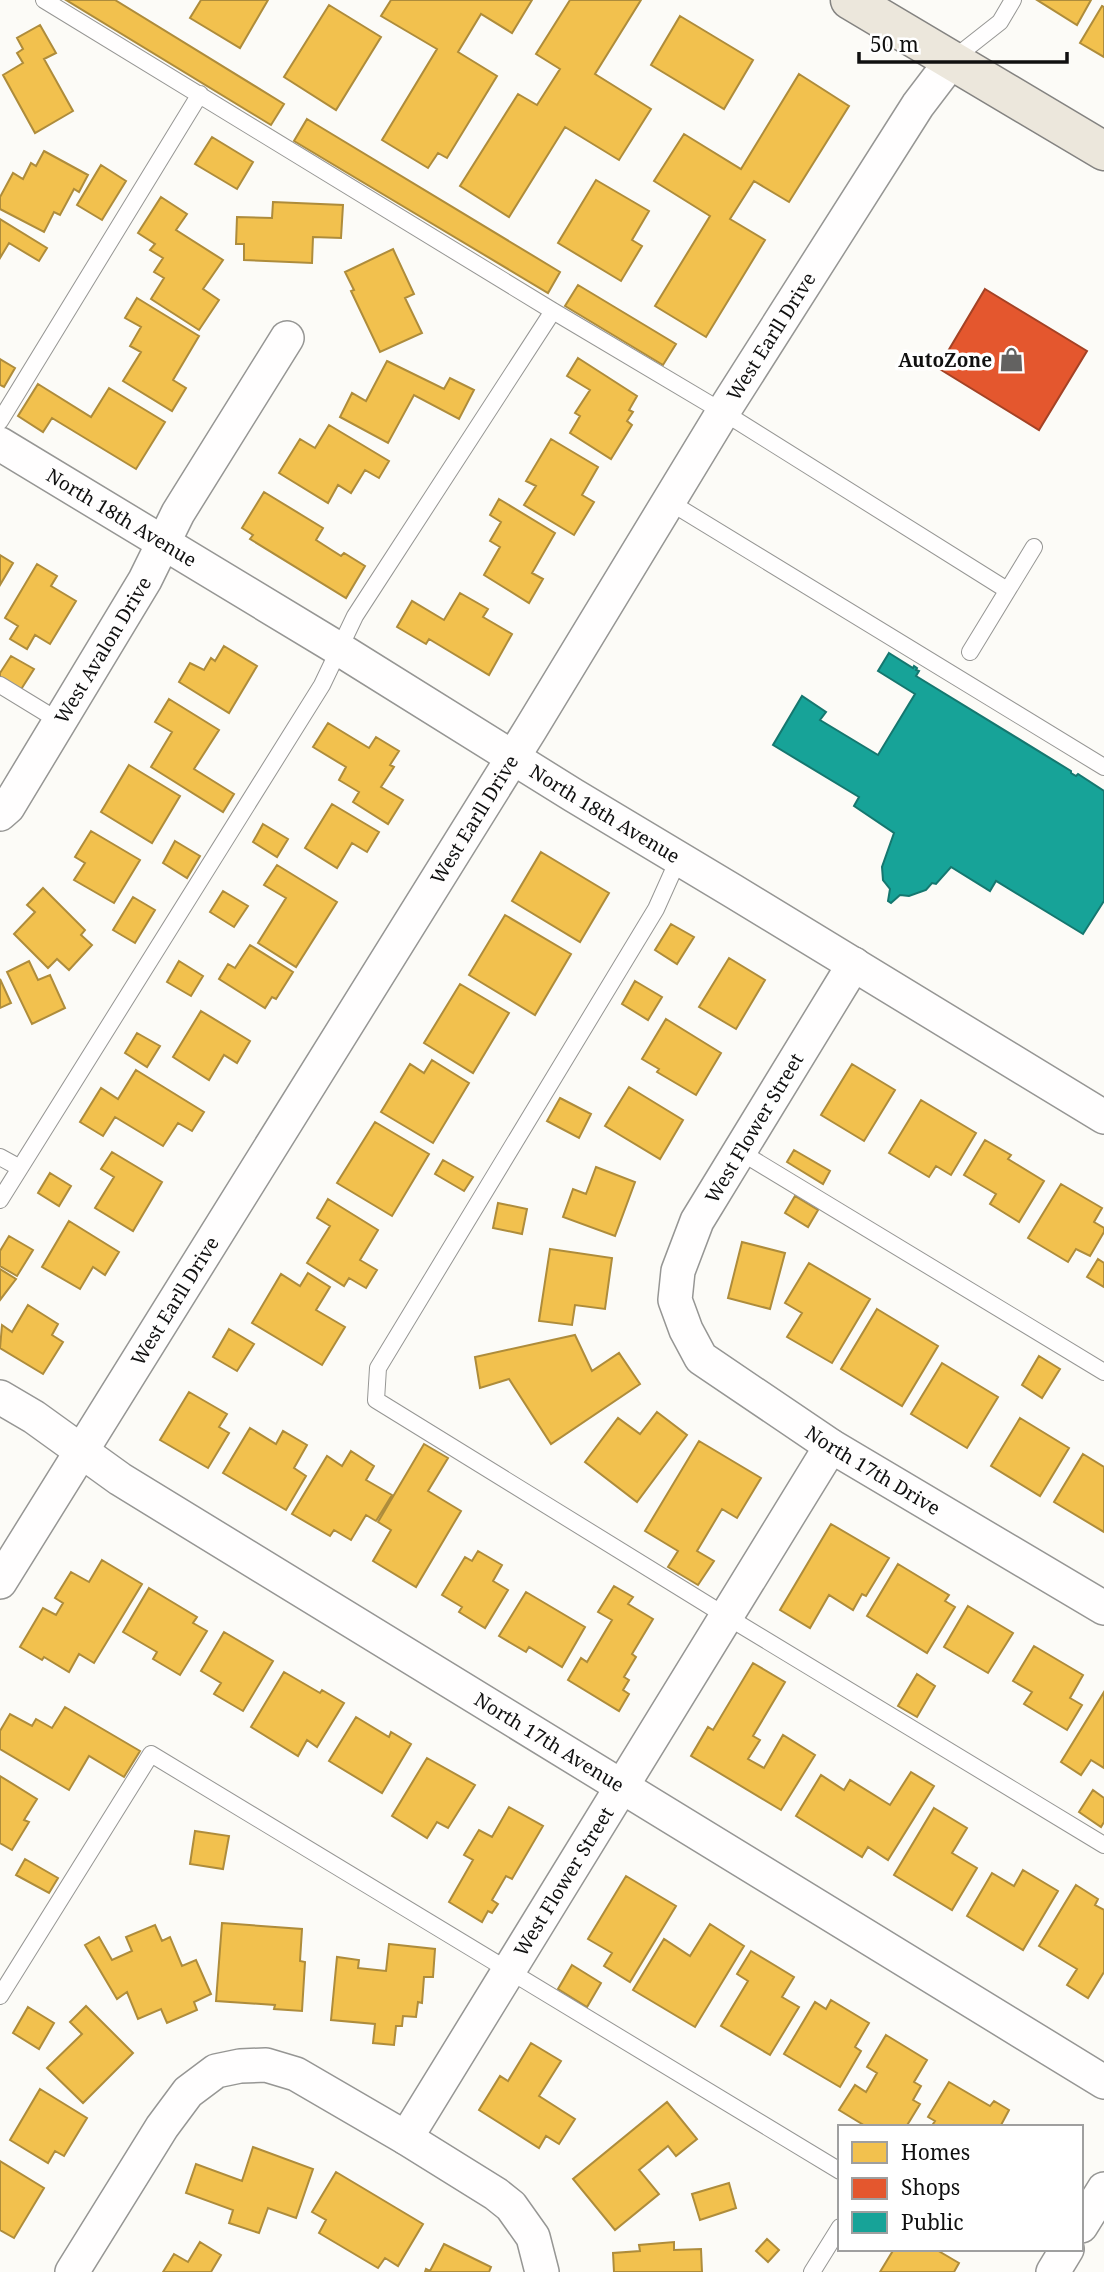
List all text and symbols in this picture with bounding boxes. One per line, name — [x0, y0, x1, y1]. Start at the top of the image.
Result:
scale bar — [859, 21, 1067, 65]
text: 50 m — [870, 30, 919, 58]
street label: West Earll Drive — [721, 267, 822, 406]
shop icon: AutoZone — [998, 346, 1026, 374]
place label: AutoZone — [898, 347, 992, 373]
street label: North 18th Avenue — [42, 462, 201, 573]
street label: West Avalon Drive — [48, 572, 157, 728]
street label: West Earll Drive — [424, 750, 524, 889]
street label: North 18th Avenue — [525, 758, 685, 869]
street label: West Flower Street — [699, 1048, 809, 1208]
street label: West Earll Drive — [125, 1231, 225, 1370]
street label: North 17th Drive — [800, 1419, 945, 1521]
street label: North 17th Avenue — [470, 1686, 629, 1798]
street label: West Flower Street — [508, 1802, 619, 1961]
legend — [838, 2125, 1083, 2251]
text: Homes — [901, 2138, 970, 2166]
text: Shops — [901, 2173, 960, 2201]
text: Public — [901, 2208, 963, 2236]

